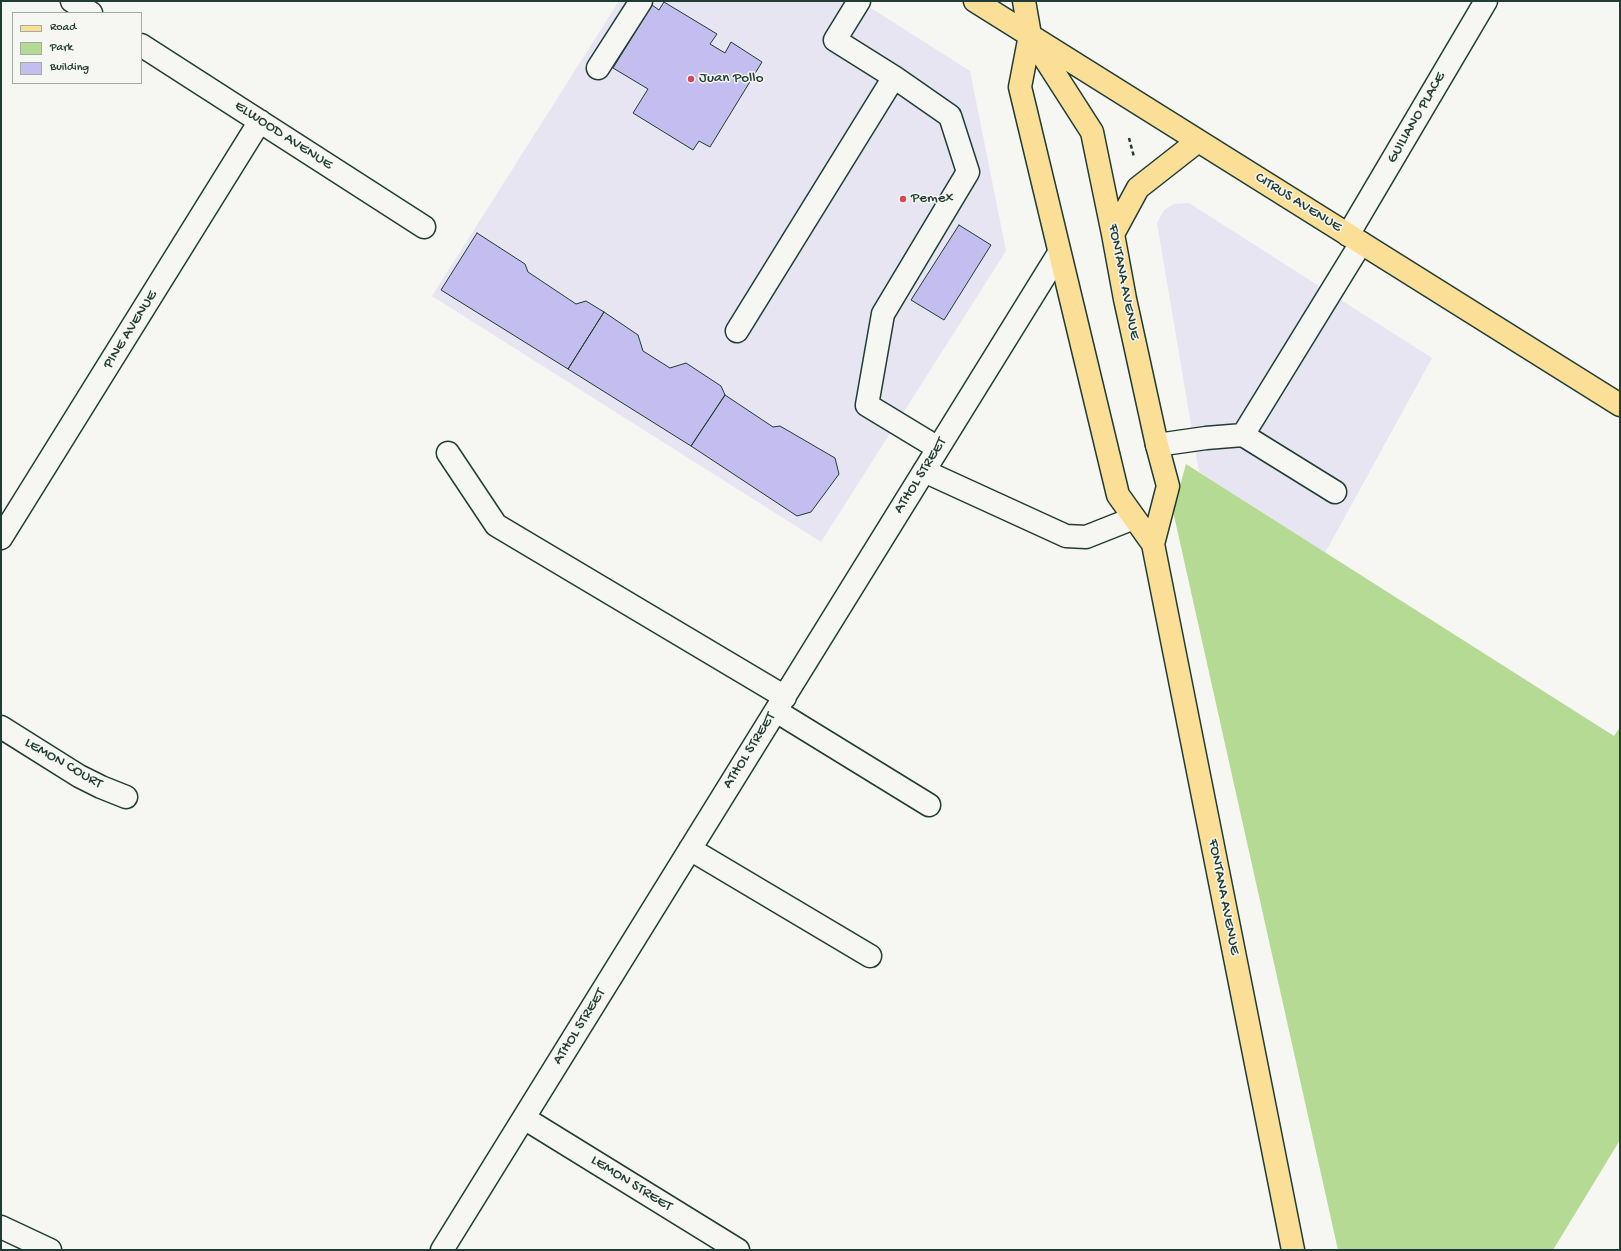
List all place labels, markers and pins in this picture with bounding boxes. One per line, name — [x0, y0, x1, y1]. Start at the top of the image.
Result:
place label: Juan Pollo — [699, 70, 763, 88]
marker: Juan Pollo — [686, 74, 696, 84]
place label: Pemex — [911, 190, 953, 208]
marker: Pemex — [898, 194, 908, 204]

